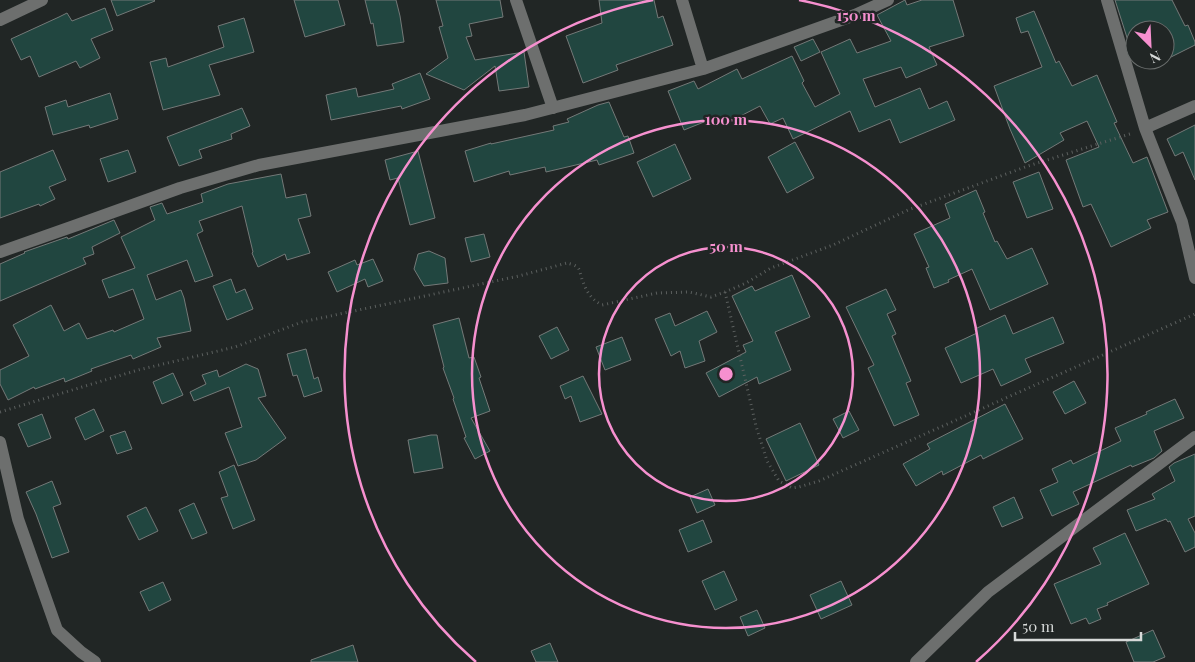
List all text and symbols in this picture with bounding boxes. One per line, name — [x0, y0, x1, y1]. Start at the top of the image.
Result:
text: 150 m — [836, 5, 876, 25]
north arrow — [1125, 20, 1175, 70]
text: N — [1147, 47, 1164, 68]
text: 100 m — [705, 109, 748, 129]
text: 50 m — [709, 236, 743, 256]
centre of rings — [717, 365, 735, 383]
scale bar — [1015, 610, 1141, 642]
text: 50 m — [1022, 616, 1055, 636]

